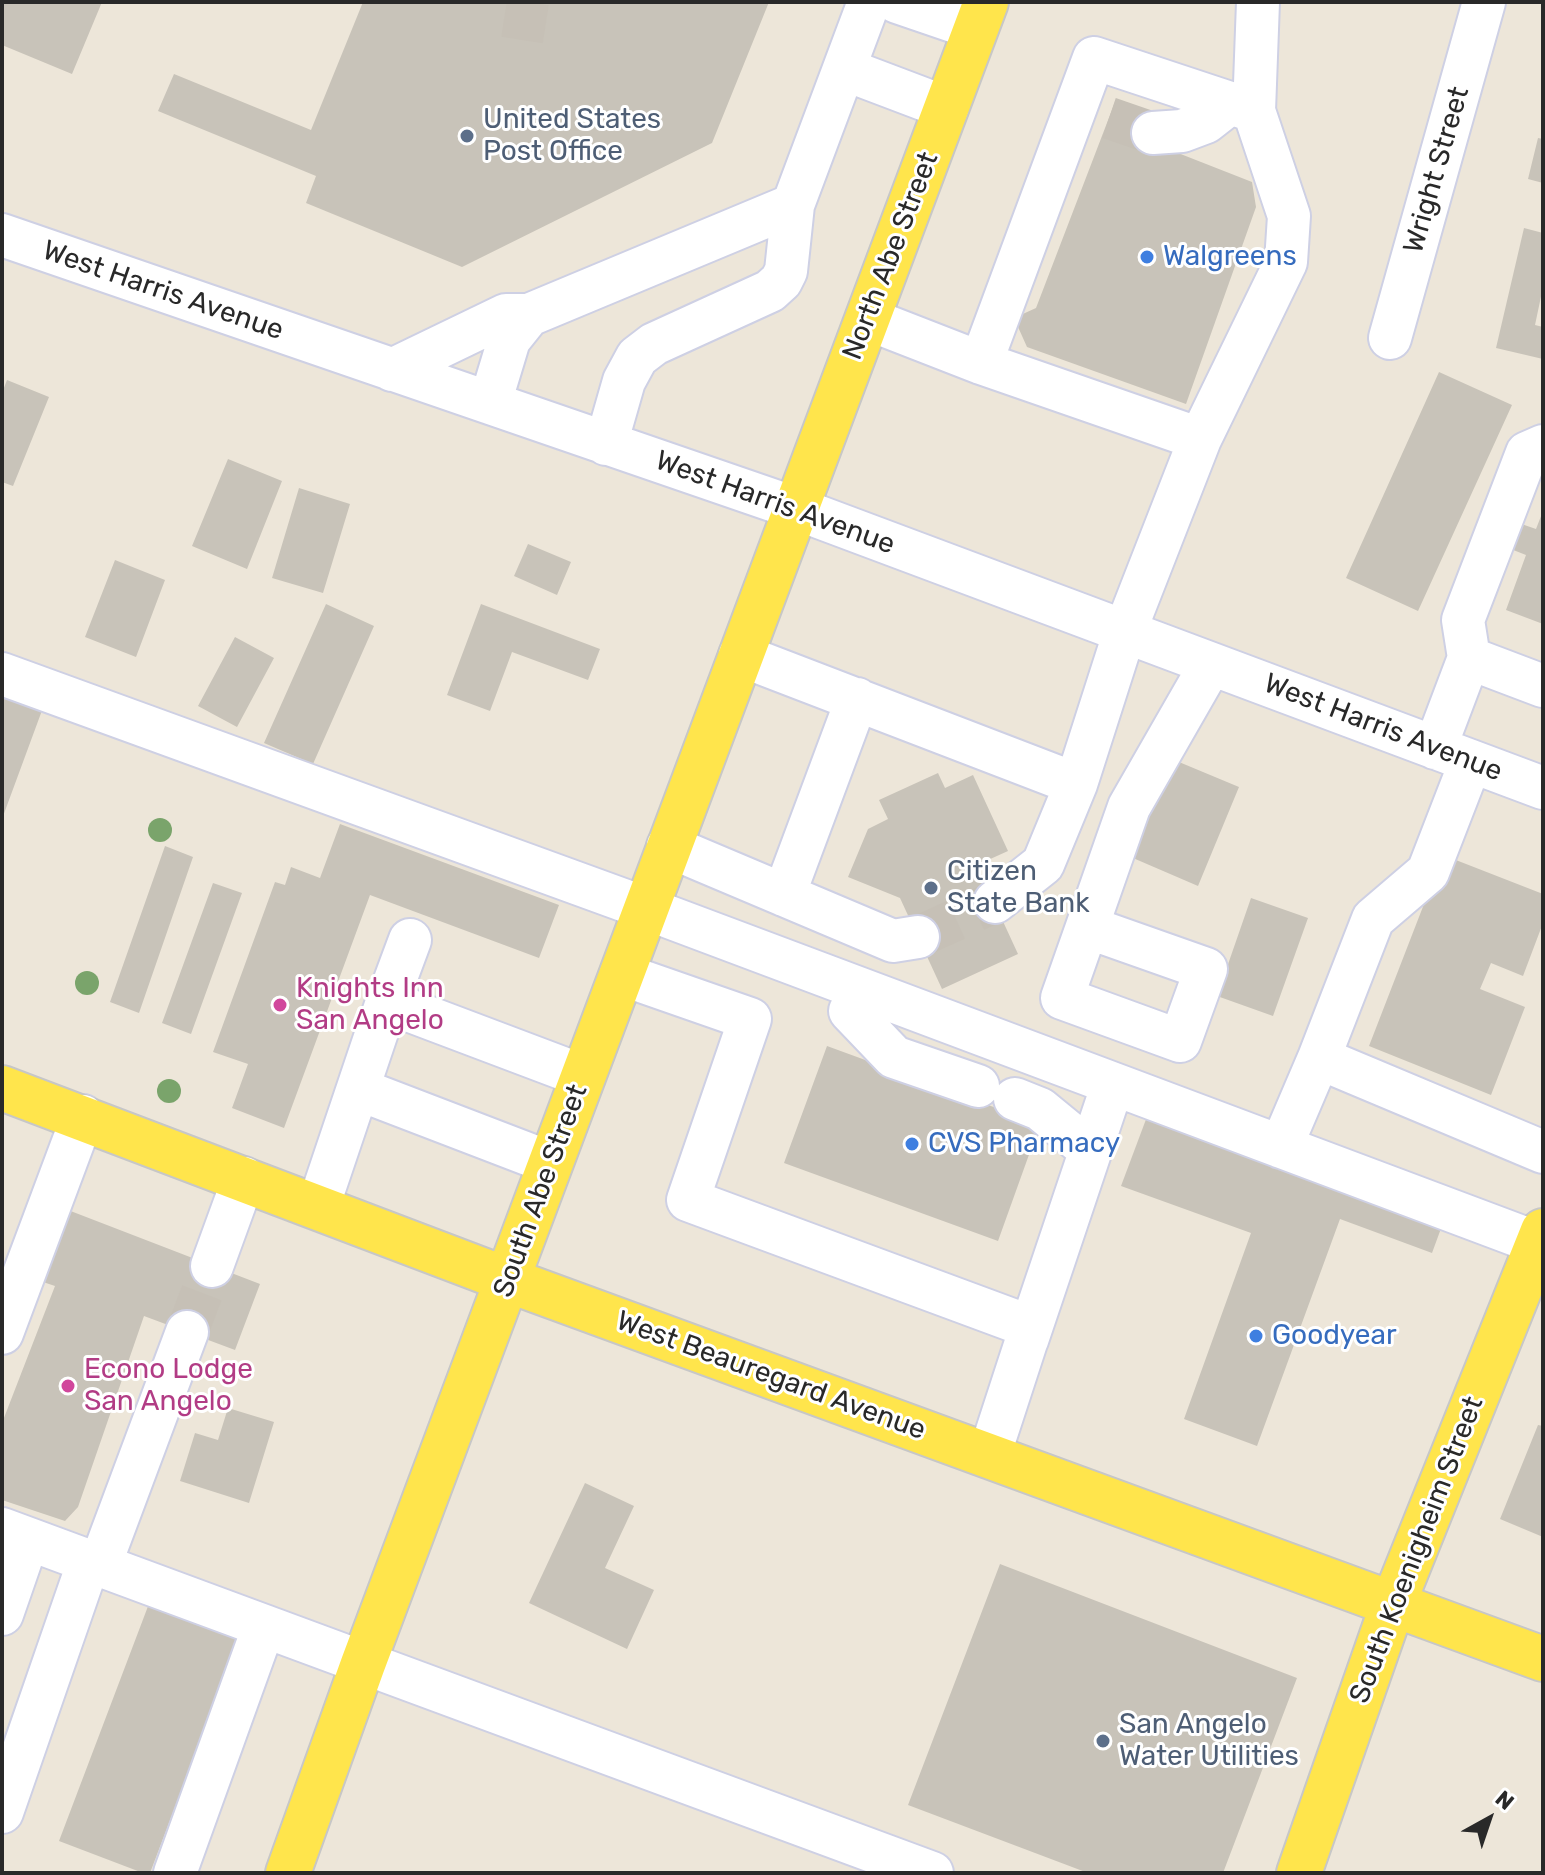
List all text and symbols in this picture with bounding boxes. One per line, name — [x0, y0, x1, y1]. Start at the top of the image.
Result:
street label: Wright Street — [1397, 83, 1477, 257]
place label: United States Post Office — [483, 103, 661, 169]
marker: United States Post Office — [458, 127, 476, 145]
street label: North Abe Street — [836, 147, 946, 365]
street label: West Harris Avenue — [38, 234, 288, 348]
place label: Walgreens — [1163, 240, 1297, 274]
marker: Walgreens — [1138, 248, 1156, 266]
street label: West Harris Avenue — [651, 444, 899, 562]
street label: West Harris Avenue — [1259, 667, 1507, 789]
place label: Citizen State Bank — [947, 855, 1090, 921]
marker: Citizen State Bank — [922, 879, 940, 897]
place label: Knights Inn San Angelo — [296, 972, 444, 1038]
marker: Knights Inn San Angelo — [271, 996, 289, 1014]
street label: South Abe Street — [487, 1080, 595, 1302]
place label: CVS Pharmacy — [928, 1127, 1120, 1161]
marker: CVS Pharmacy — [903, 1135, 921, 1153]
street label: West Beauregard Avenue — [612, 1304, 930, 1448]
place label: Goodyear — [1272, 1319, 1397, 1353]
marker: Goodyear — [1247, 1327, 1265, 1345]
place label: Econo Lodge San Angelo — [84, 1353, 253, 1419]
marker: Econo Lodge San Angelo — [59, 1377, 77, 1395]
street label: South Koenigheim Street — [1343, 1392, 1491, 1708]
place label: San Angelo Water Utilities — [1119, 1708, 1299, 1774]
marker: San Angelo Water Utilities — [1094, 1732, 1112, 1750]
north arrow — [1449, 1779, 1529, 1859]
text: N — [1490, 1785, 1519, 1816]

